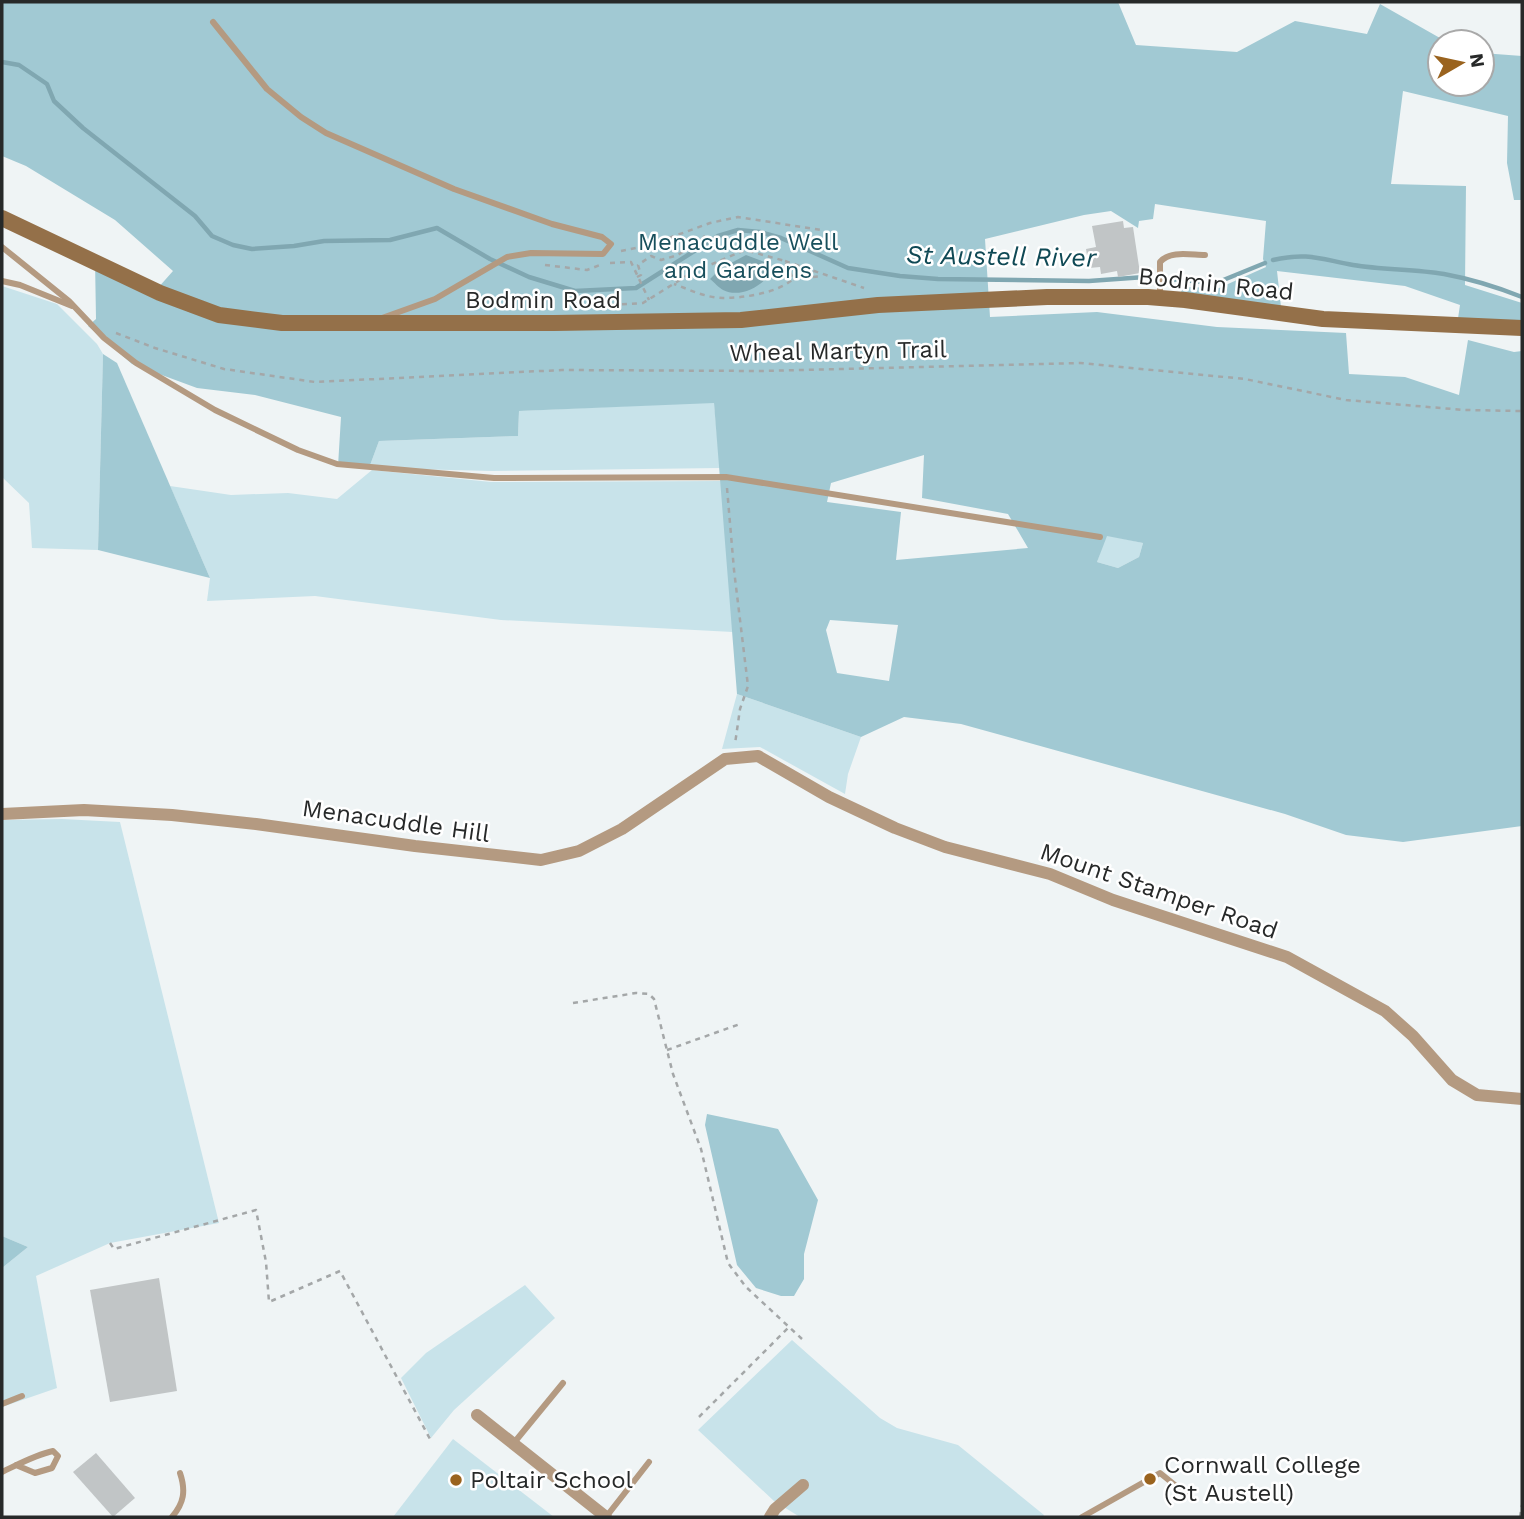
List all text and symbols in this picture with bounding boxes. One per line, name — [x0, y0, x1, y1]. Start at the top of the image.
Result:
north arrow — [1426, 28, 1496, 98]
text: N — [1465, 52, 1490, 69]
park label: Menacuddle Well and Gardens — [638, 228, 839, 284]
water label: St Austell River — [906, 239, 1097, 273]
street label: Bodmin Road — [1137, 262, 1295, 306]
street label: Bodmin Road — [465, 286, 621, 314]
street label: Wheal Martyn Trail — [729, 335, 948, 367]
street label: Menacuddle Hill — [300, 794, 492, 848]
street label: Mount Stamper Road — [1037, 837, 1281, 945]
place label: Cornwall College (St Austell) — [1164, 1451, 1361, 1507]
place label: Poltair School — [470, 1466, 634, 1494]
marker: Cornwall College (St Austell) — [1142, 1471, 1158, 1487]
marker: Poltair School — [448, 1472, 464, 1488]

